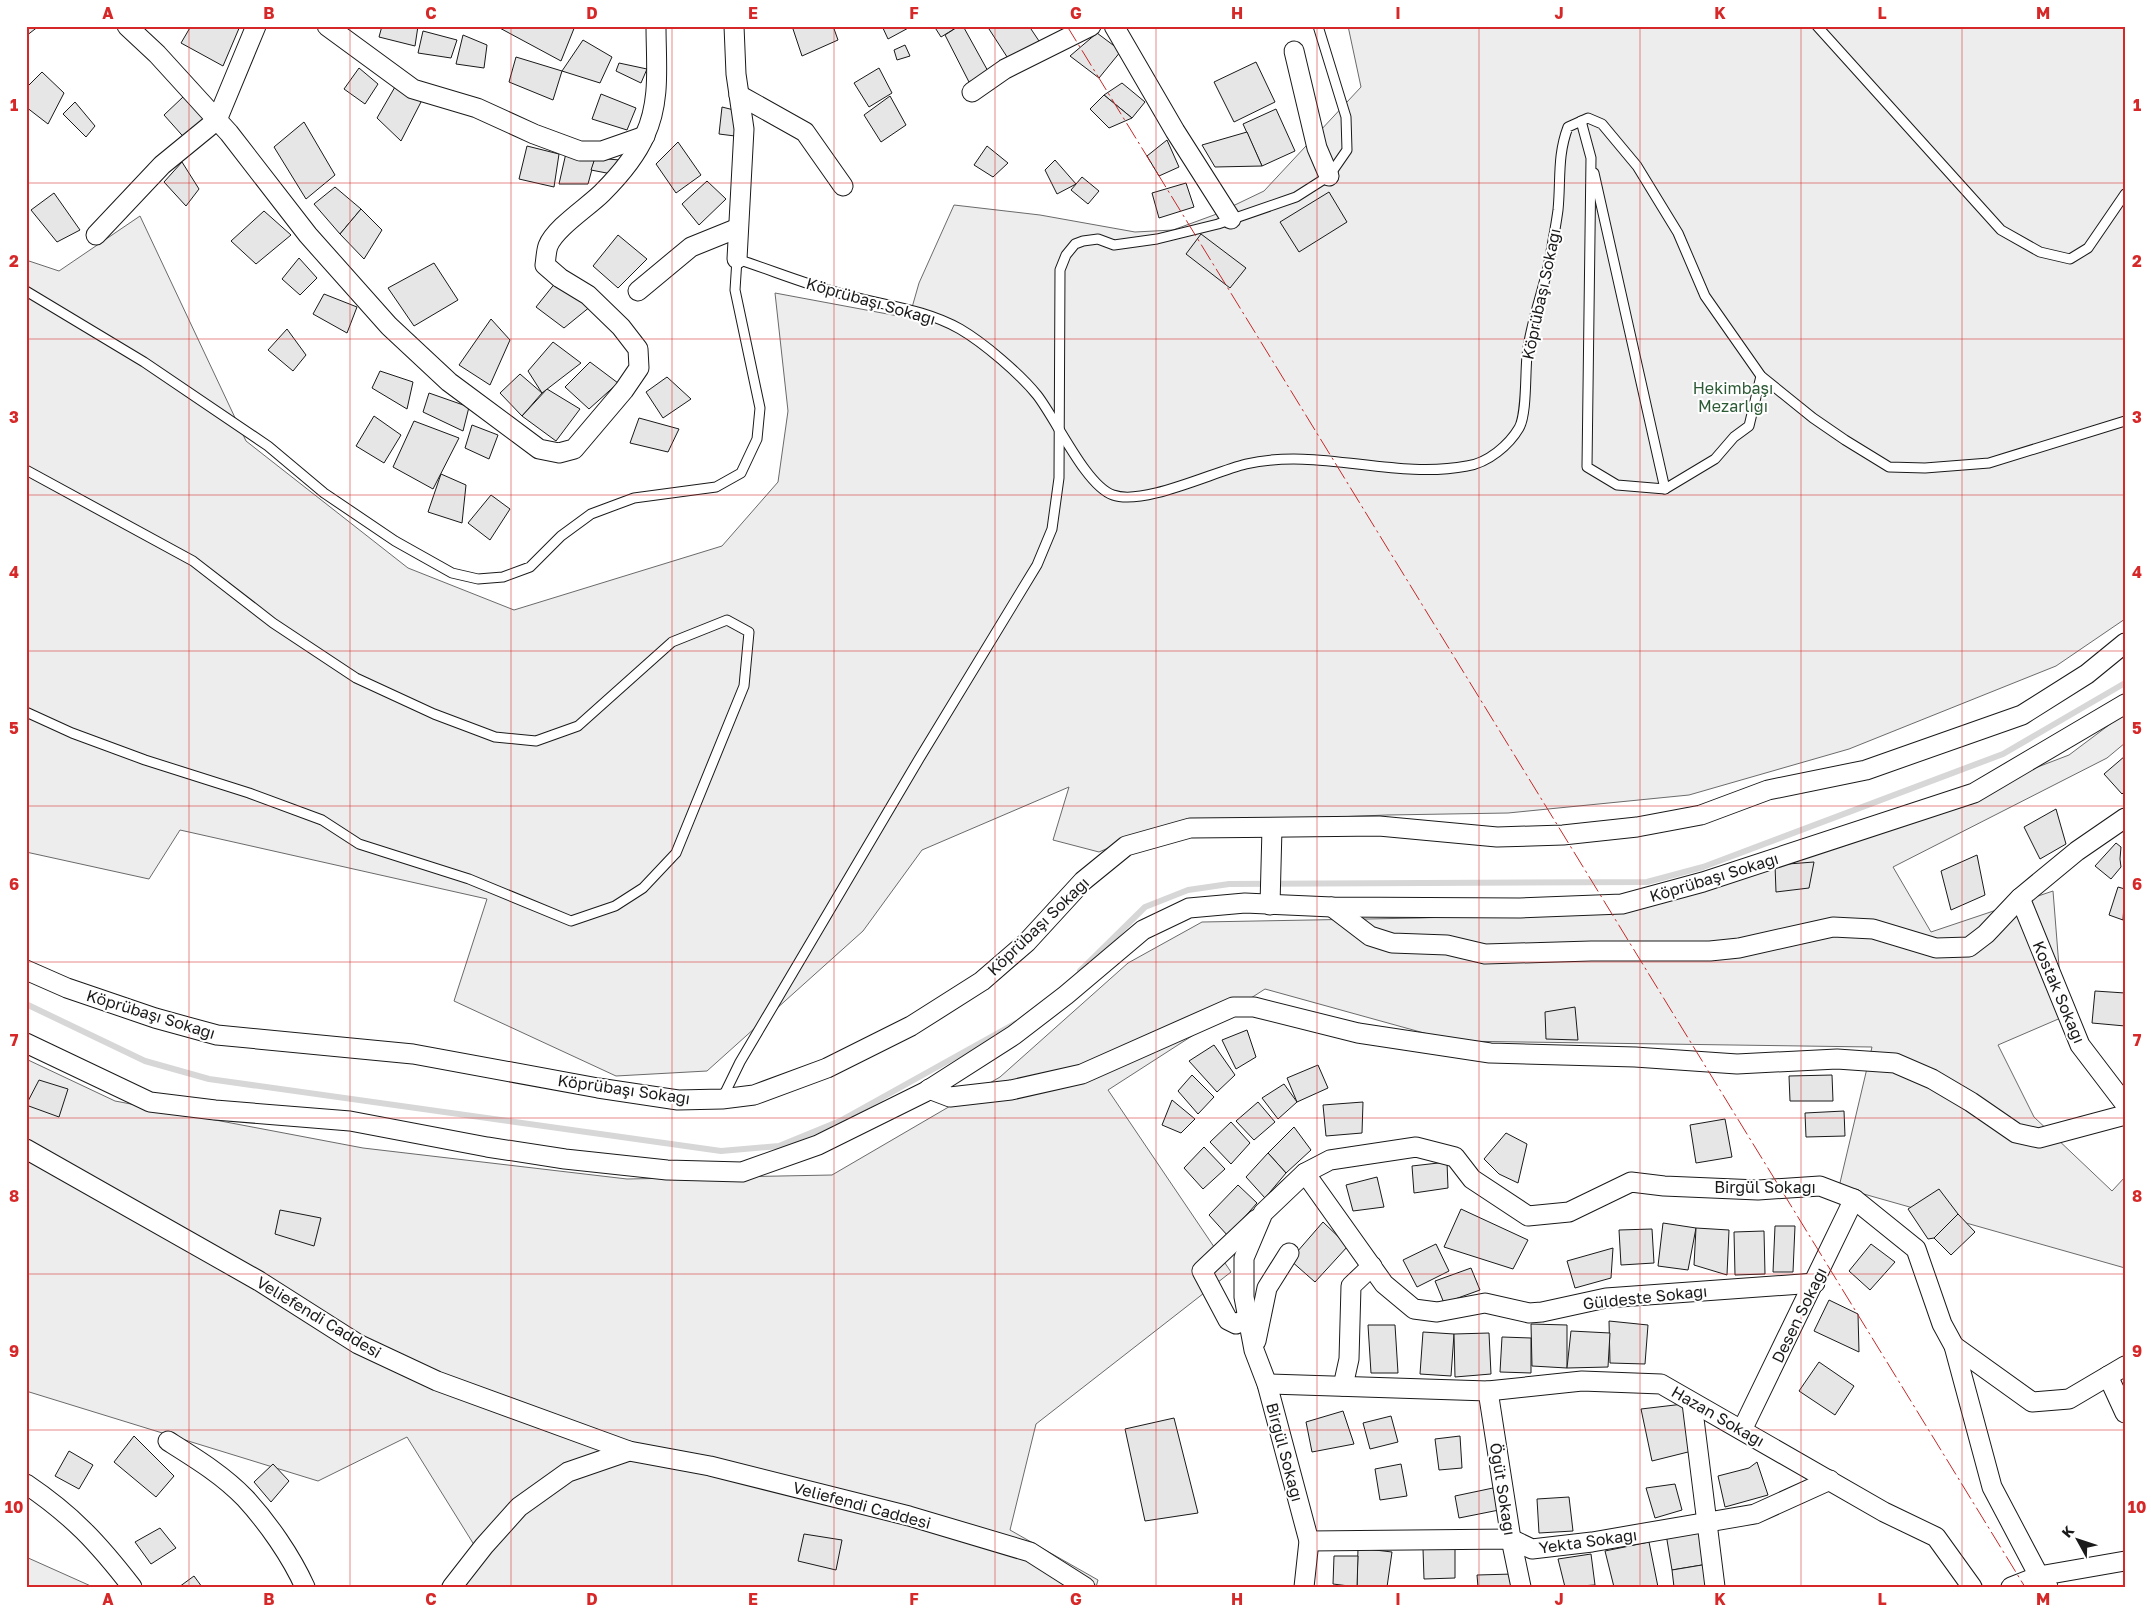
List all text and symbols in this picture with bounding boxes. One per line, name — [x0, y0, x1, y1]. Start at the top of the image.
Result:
text: A — [102, 3, 114, 23]
text: B — [263, 3, 275, 23]
text: C — [425, 3, 437, 23]
text: D — [586, 3, 598, 23]
text: E — [748, 3, 758, 23]
text: F — [909, 3, 919, 23]
text: G — [1070, 3, 1082, 23]
text: H — [1231, 3, 1243, 23]
text: I — [1395, 3, 1401, 23]
text: J — [1554, 3, 1564, 23]
text: K — [1714, 3, 1726, 23]
text: L — [1877, 3, 1887, 23]
text: M — [2036, 3, 2050, 23]
text: 1 — [10, 95, 18, 115]
text: 1 — [2133, 95, 2141, 115]
street label: Köprübaşı Sokağı — [1517, 227, 1565, 361]
text: 2 — [9, 251, 19, 271]
text: 2 — [2132, 251, 2142, 271]
street label: Köprübaşı Sokağı — [804, 273, 938, 329]
park label: Hekimbaşı Mezarlığı — [1693, 378, 1773, 416]
text: 3 — [9, 407, 19, 427]
text: 3 — [2132, 407, 2142, 427]
text: 4 — [9, 562, 19, 582]
text: 4 — [2132, 562, 2142, 582]
text: 5 — [9, 718, 19, 738]
text: 5 — [2132, 718, 2142, 738]
street label: Köprübaşı Sokağı — [1647, 848, 1781, 906]
street label: Köprübaşı Sokağı — [983, 872, 1093, 980]
text: 6 — [9, 874, 19, 894]
text: 6 — [2132, 874, 2142, 894]
street label: Kostak Sokağı — [2028, 938, 2090, 1046]
street label: Köprübaşı Sokağı — [84, 985, 218, 1043]
text: 7 — [10, 1030, 19, 1050]
text: 7 — [2133, 1030, 2142, 1050]
street label: Köprübaşı Sokağı — [556, 1070, 692, 1108]
street label: Birgül Sokağı — [1714, 1177, 1816, 1197]
text: 8 — [9, 1186, 19, 1206]
text: 8 — [2132, 1186, 2142, 1206]
street label: Desen Sokağı — [1767, 1264, 1831, 1366]
street label: Veliefendi Caddesi — [253, 1272, 385, 1362]
street label: Güldeste Sokağı — [1582, 1281, 1708, 1313]
text: 9 — [9, 1341, 19, 1361]
text: 9 — [2132, 1341, 2142, 1361]
street label: Hazan Sokağı — [1668, 1381, 1768, 1451]
street label: Birgül Sokağı — [1262, 1400, 1308, 1504]
street label: Öğüt Sokağı — [1486, 1441, 1520, 1537]
street label: Veliefendi Caddesi — [791, 1477, 933, 1533]
text: 10 — [5, 1497, 23, 1517]
text: 10 — [2128, 1497, 2146, 1517]
north arrow — [2054, 1516, 2104, 1566]
text: K — [2058, 1522, 2077, 1541]
street label: Yekta Sokağı — [1538, 1524, 1638, 1558]
text: A — [102, 1589, 114, 1609]
text: B — [263, 1589, 275, 1609]
text: C — [425, 1589, 437, 1609]
text: D — [586, 1589, 598, 1609]
text: E — [748, 1589, 758, 1609]
text: F — [909, 1589, 919, 1609]
text: G — [1070, 1589, 1082, 1609]
text: H — [1231, 1589, 1243, 1609]
text: I — [1395, 1589, 1401, 1609]
text: J — [1554, 1589, 1564, 1609]
text: K — [1714, 1589, 1726, 1609]
text: L — [1877, 1589, 1887, 1609]
text: M — [2036, 1589, 2050, 1609]

